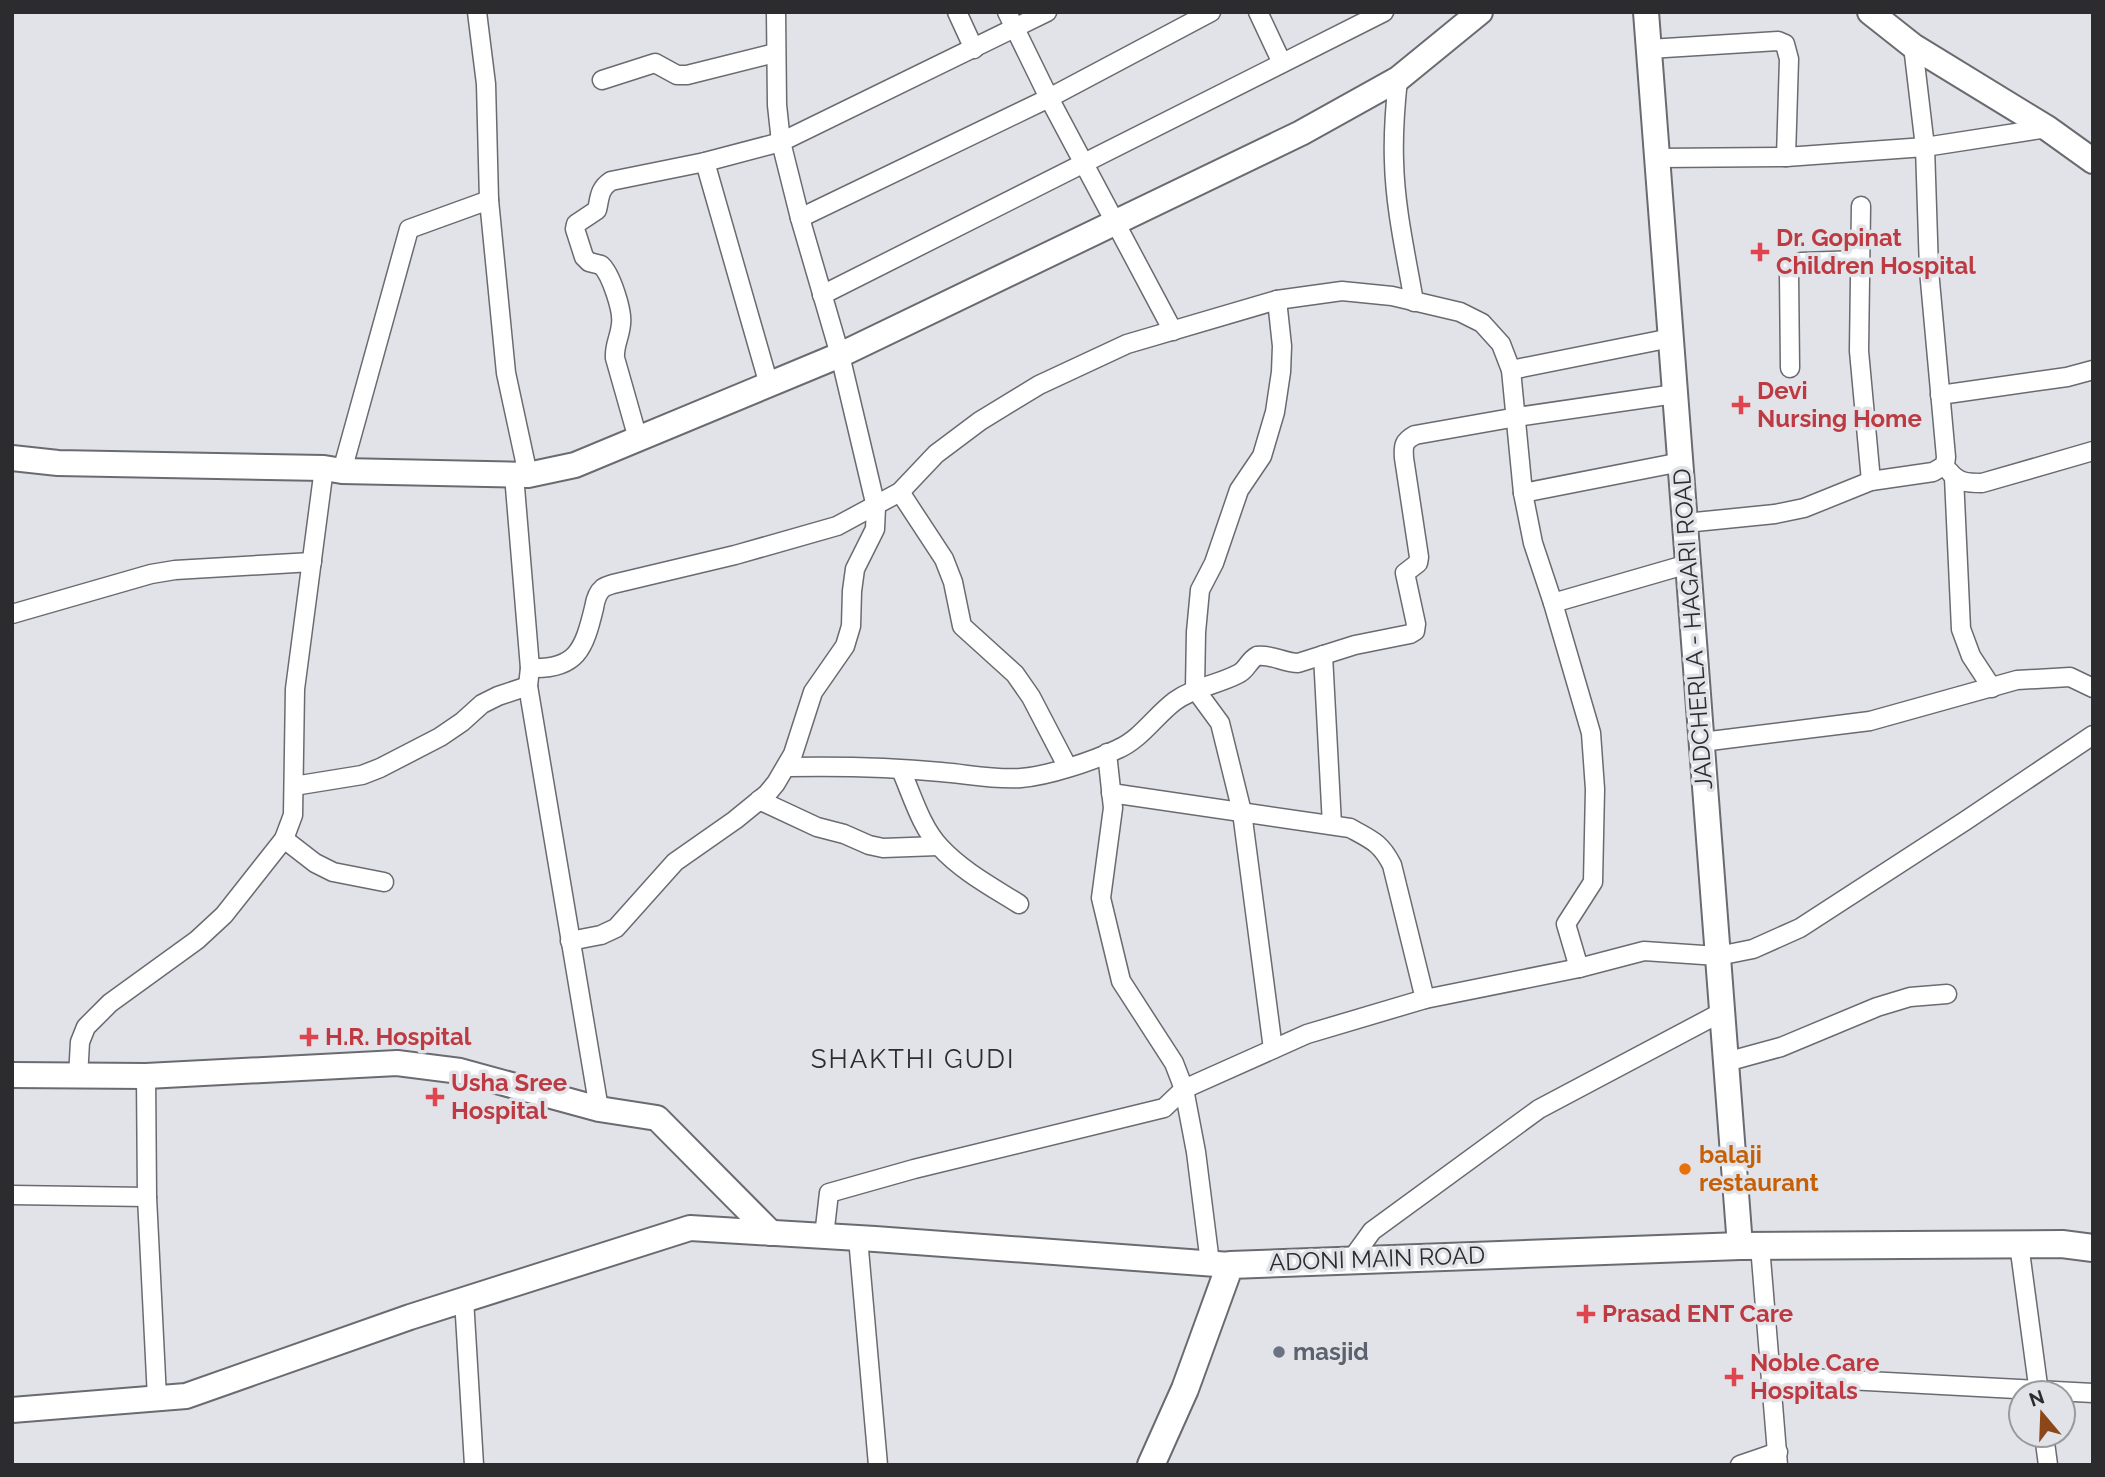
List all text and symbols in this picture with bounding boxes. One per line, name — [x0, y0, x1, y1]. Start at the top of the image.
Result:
place label: Dr. Gopinat Children Hospital — [1776, 223, 1976, 280]
marker: Dr. Gopinat Children Hospital — [1750, 242, 1770, 262]
place label: Devi Nursing Home — [1757, 376, 1922, 433]
marker: Devi Nursing Home — [1731, 395, 1751, 415]
street label: JADCHERLA - HAGARI ROAD — [1667, 468, 1718, 791]
place label: H.R. Hospital — [325, 1022, 472, 1051]
marker: H.R. Hospital — [299, 1027, 319, 1047]
district label: SHAKTHI GUDI — [811, 1044, 1015, 1074]
place label: Usha Sree Hospital — [451, 1068, 567, 1125]
marker: Usha Sree Hospital — [425, 1087, 445, 1107]
place label: balaji restaurant — [1699, 1140, 1819, 1197]
marker: balaji restaurant — [1677, 1161, 1693, 1177]
street label: ADONI MAIN ROAD — [1268, 1240, 1486, 1277]
place label: Prasad ENT Care — [1602, 1299, 1793, 1328]
marker: Prasad ENT Care — [1576, 1304, 1596, 1324]
place label: masjid — [1293, 1337, 1369, 1366]
marker: masjid — [1271, 1344, 1287, 1360]
place label: Noble Care Hospitals — [1750, 1348, 1879, 1405]
marker: Noble Care Hospitals — [1724, 1367, 1744, 1387]
north arrow — [2007, 1379, 2077, 1449]
text: N — [2026, 1385, 2047, 1411]

